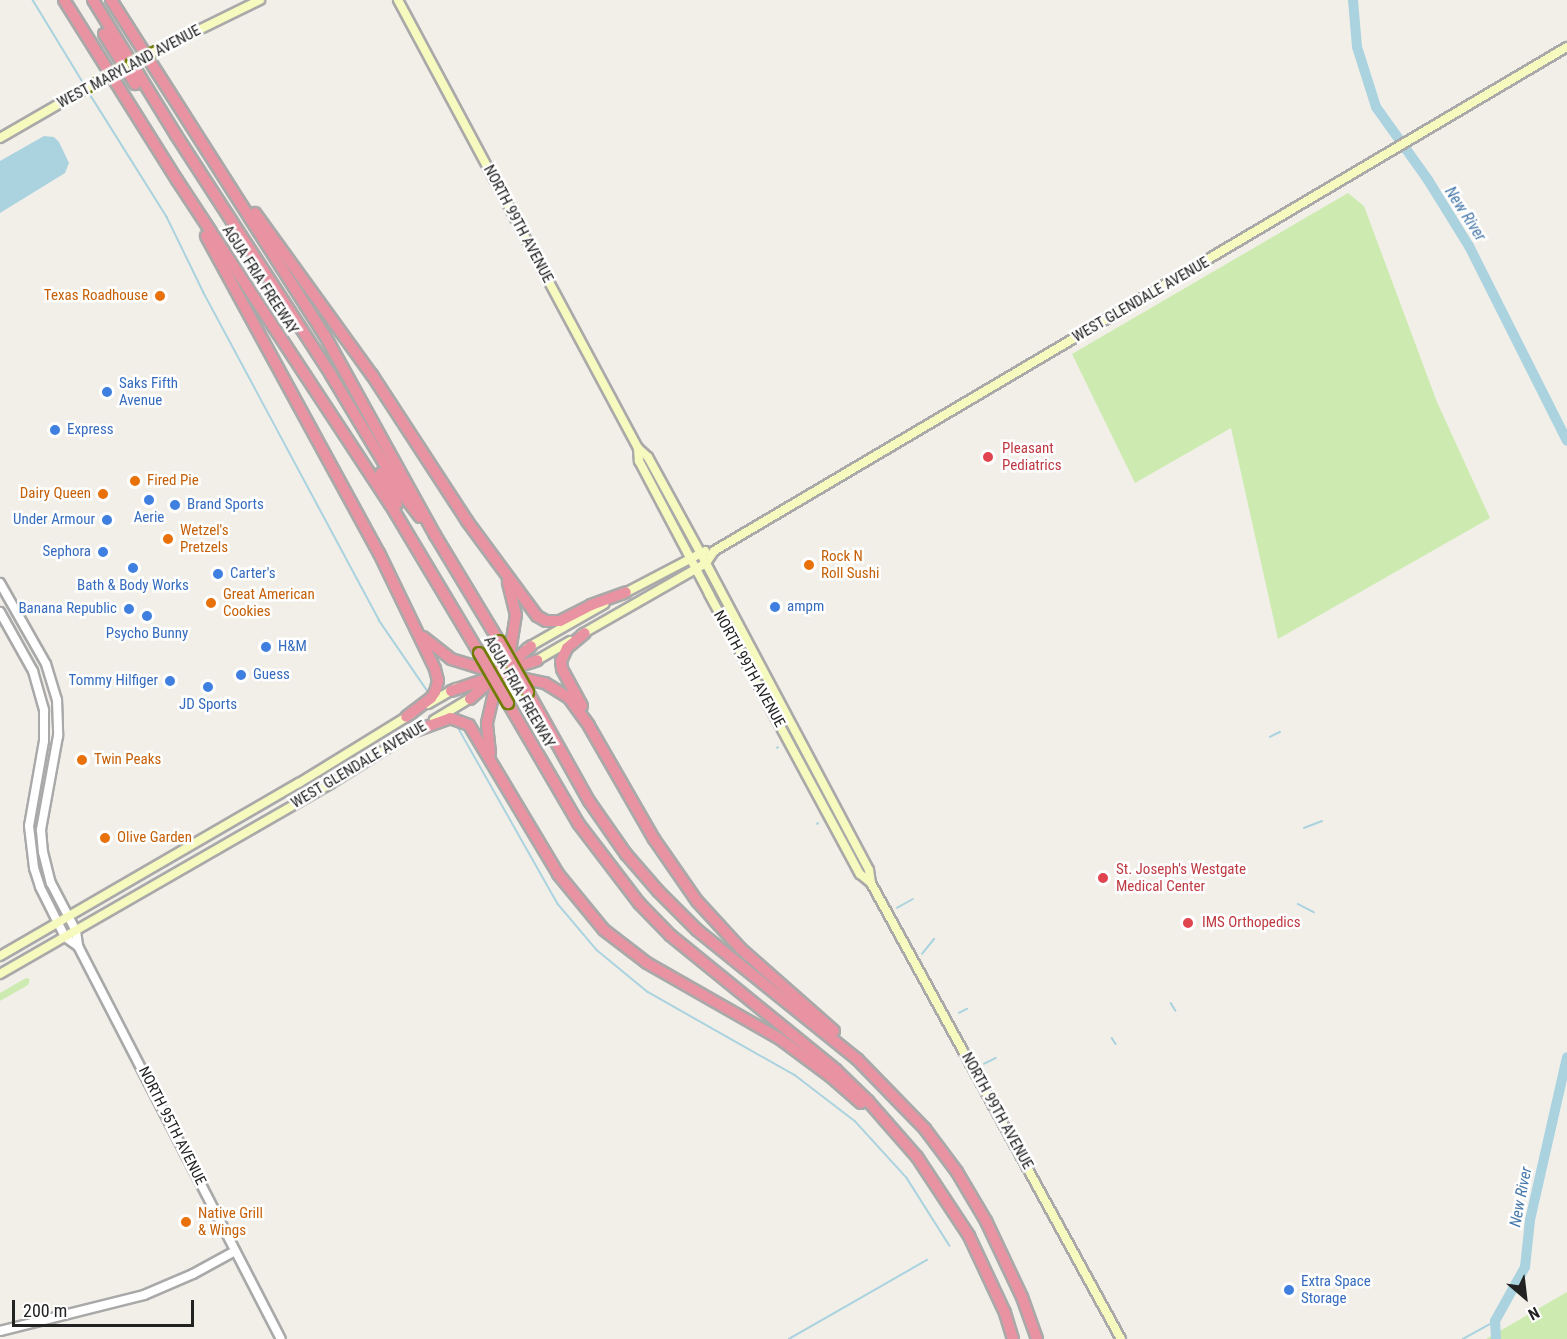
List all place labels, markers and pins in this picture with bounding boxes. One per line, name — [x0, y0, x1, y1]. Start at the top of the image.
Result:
place label: Texas Roadhouse — [44, 287, 148, 305]
marker: Texas Roadhouse — [153, 289, 167, 303]
place label: Saks Fifth Avenue — [119, 374, 178, 409]
marker: Saks Fifth Avenue — [100, 385, 114, 399]
place label: Express — [67, 421, 114, 439]
marker: Express — [48, 423, 62, 437]
place label: Pleasant Pediatrics — [1002, 439, 1062, 474]
marker: Pleasant Pediatrics — [979, 448, 997, 466]
place label: Fired Pie — [147, 472, 199, 490]
marker: Fired Pie — [128, 474, 142, 488]
place label: Dairy Queen — [20, 485, 91, 503]
marker: Dairy Queen — [96, 487, 110, 501]
marker: Aerie — [142, 493, 156, 507]
place label: Brand Sports — [187, 496, 264, 514]
marker: Brand Sports — [168, 498, 182, 512]
place label: Aerie — [134, 509, 164, 527]
place label: Under Armour — [13, 511, 95, 529]
marker: Under Armour — [100, 513, 114, 527]
place label: Wetzel's Pretzels — [180, 521, 228, 556]
marker: Wetzel's Pretzels — [161, 532, 175, 546]
place label: Sephora — [43, 543, 91, 561]
marker: Sephora — [96, 545, 110, 559]
place label: Rock N Roll Sushi — [821, 547, 879, 582]
marker: Rock N Roll Sushi — [802, 558, 816, 572]
marker: Bath & Body Works — [126, 561, 140, 575]
place label: Carter's — [230, 565, 276, 583]
marker: Carter's — [211, 567, 225, 581]
place label: Bath & Body Works — [77, 577, 189, 595]
place label: Great American Cookies — [223, 585, 315, 620]
marker: Great American Cookies — [204, 596, 218, 610]
place label: ampm — [787, 598, 824, 616]
place label: Banana Republic — [18, 600, 117, 618]
marker: ampm — [768, 600, 782, 614]
marker: Banana Republic — [122, 602, 136, 616]
marker: Psycho Bunny — [140, 609, 154, 623]
place label: Psycho Bunny — [106, 625, 188, 643]
place label: H&M — [278, 638, 307, 656]
marker: H&M — [259, 640, 273, 654]
place label: Guess — [253, 666, 290, 684]
marker: Guess — [234, 668, 248, 682]
place label: Tommy Hilfiger — [69, 672, 158, 690]
marker: Tommy Hilfiger — [163, 674, 177, 688]
marker: JD Sports — [201, 680, 215, 694]
place label: JD Sports — [179, 696, 237, 714]
place label: Twin Peaks — [94, 751, 161, 769]
marker: Twin Peaks — [75, 753, 89, 767]
place label: Olive Garden — [117, 829, 192, 847]
marker: Olive Garden — [98, 831, 112, 845]
place label: St. Joseph's Westgate Medical Center — [1116, 860, 1246, 895]
marker: St. Joseph's Westgate Medical Center — [1094, 869, 1112, 887]
marker: IMS Orthopedics — [1179, 914, 1197, 932]
place label: IMS Orthopedics — [1202, 914, 1301, 932]
place label: Native Grill & Wings — [198, 1204, 263, 1239]
marker: Native Grill & Wings — [179, 1215, 193, 1229]
place label: Extra Space Storage — [1301, 1272, 1371, 1307]
marker: Extra Space Storage — [1282, 1283, 1296, 1297]

